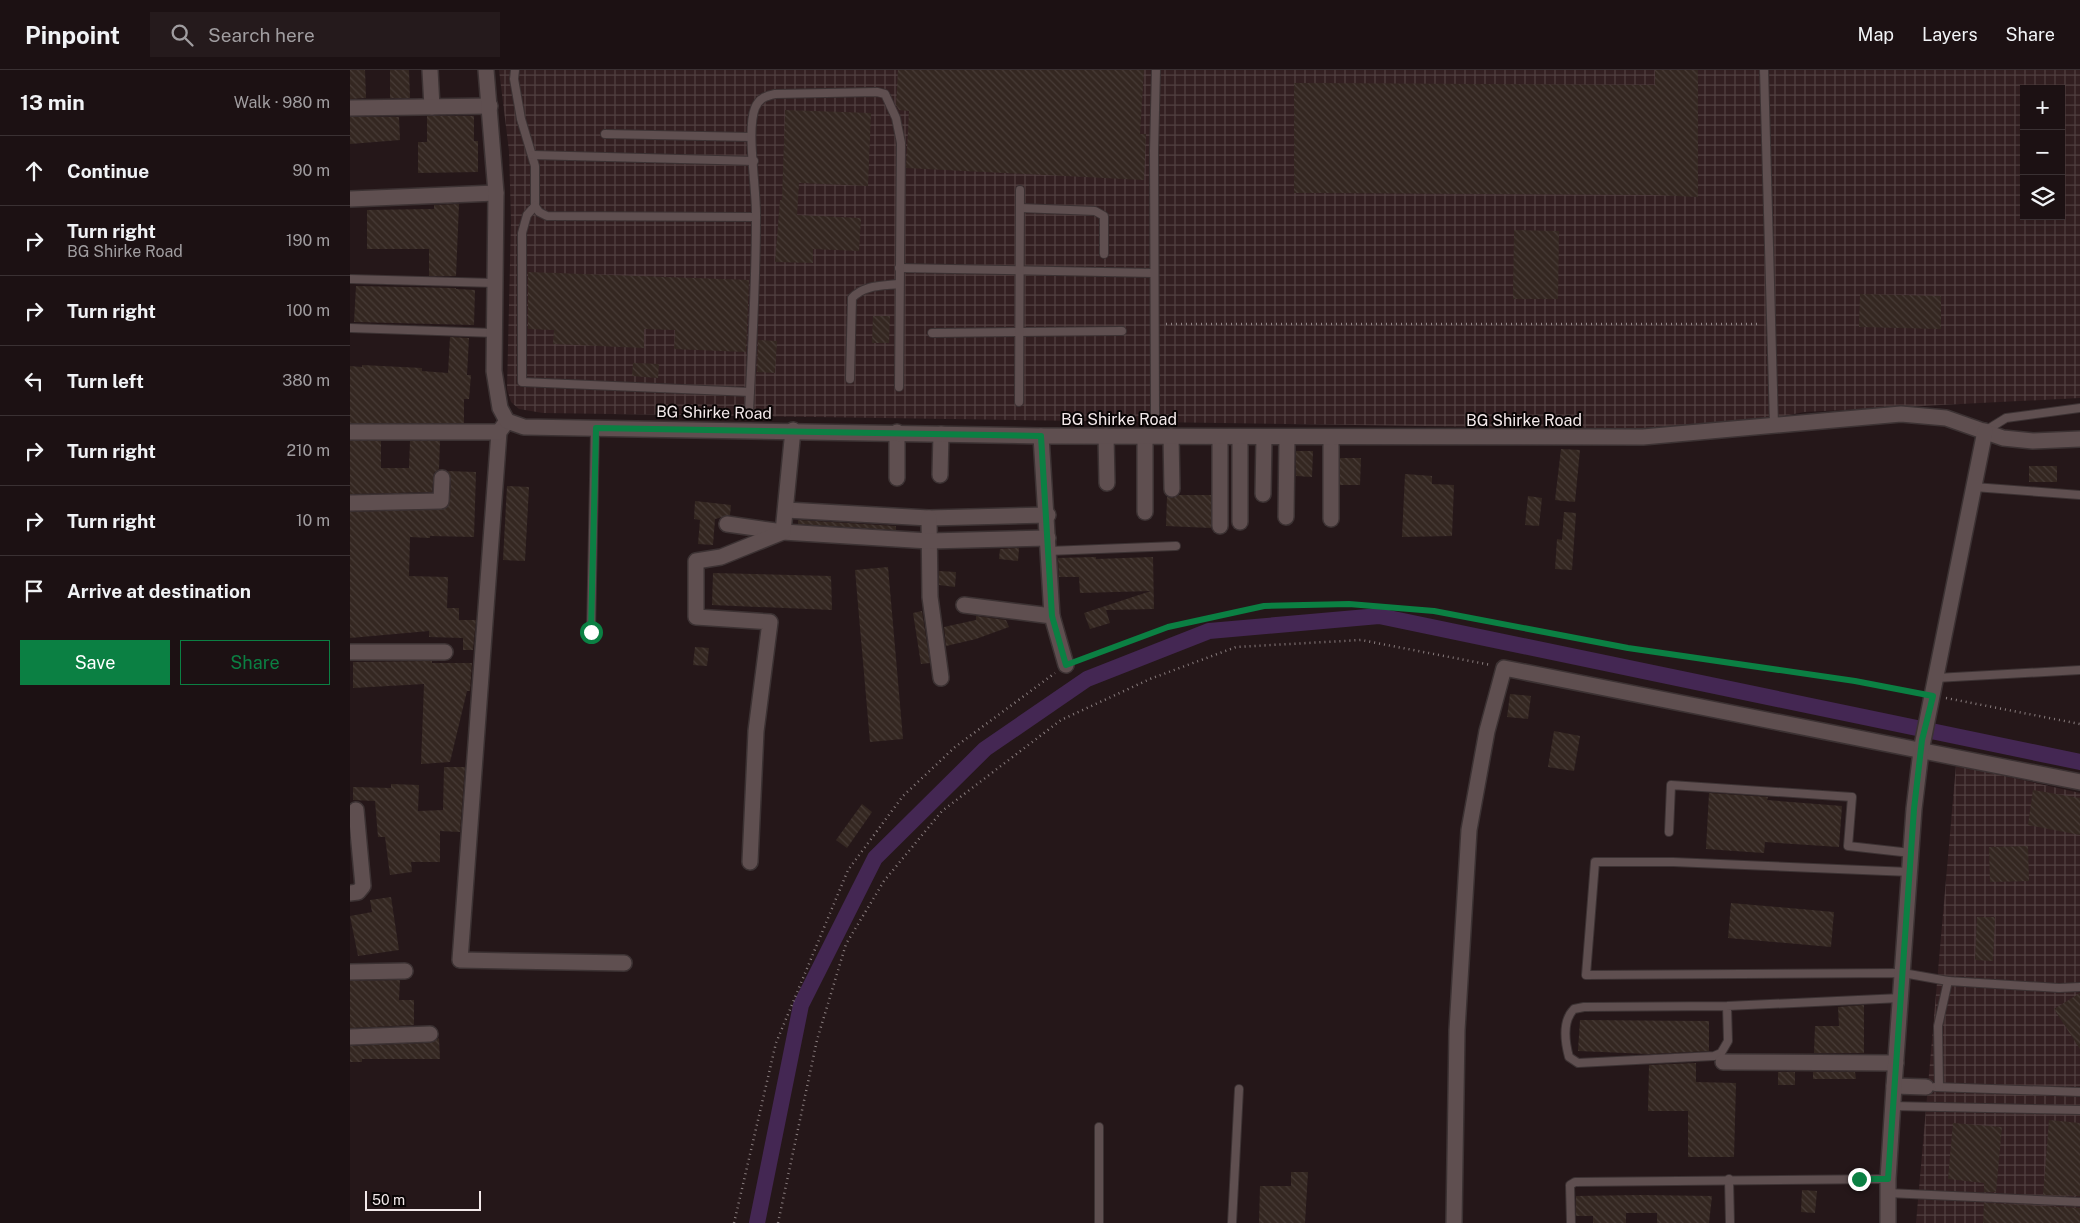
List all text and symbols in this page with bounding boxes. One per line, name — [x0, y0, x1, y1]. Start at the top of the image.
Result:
search box — [150, 12, 500, 57]
text: Pinpoint — [25, 21, 120, 49]
icon: search — [168, 21, 196, 49]
text: Search here — [208, 24, 315, 46]
text: Map — [1858, 24, 1894, 45]
text: Layers — [1922, 24, 1978, 45]
text: Share — [2006, 24, 2055, 45]
map controls — [2020, 85, 2065, 220]
button: + — [2020, 85, 2065, 130]
text: 13 min — [20, 90, 85, 115]
text: Walk · 980 m — [234, 93, 330, 112]
button: − — [2020, 130, 2065, 175]
icon: ahead — [20, 157, 48, 185]
text: Continue — [67, 160, 149, 182]
text: 90 m — [293, 161, 330, 180]
button: layers — [2020, 175, 2065, 220]
text: Turn right — [67, 220, 156, 242]
icon: right — [20, 227, 48, 255]
text: 190 m — [286, 231, 330, 250]
text: BG Shirke Road — [67, 242, 183, 261]
icon: right — [20, 297, 48, 325]
text: Turn right — [67, 300, 156, 322]
text: 100 m — [286, 301, 330, 320]
icon: left — [20, 367, 48, 395]
text: Turn left — [67, 370, 144, 392]
text: 380 m — [282, 371, 330, 390]
street label: BG Shirke Road — [656, 402, 772, 423]
street label: BG Shirke Road — [1061, 410, 1177, 429]
street label: BG Shirke Road — [1466, 411, 1582, 430]
icon: right — [20, 437, 48, 465]
text: Turn right — [67, 440, 156, 462]
text: 210 m — [286, 441, 330, 460]
icon: right — [20, 507, 48, 535]
text: Turn right — [67, 510, 156, 532]
text: 10 m — [296, 511, 330, 530]
icon: arrive — [20, 577, 48, 605]
text: Arrive at destination — [67, 580, 251, 602]
route start — [580, 621, 603, 644]
button: Save — [20, 640, 170, 685]
button: Share — [180, 640, 330, 685]
route end — [1848, 1168, 1871, 1191]
scale bar — [365, 1188, 481, 1211]
text: 50 m — [372, 1192, 405, 1208]

